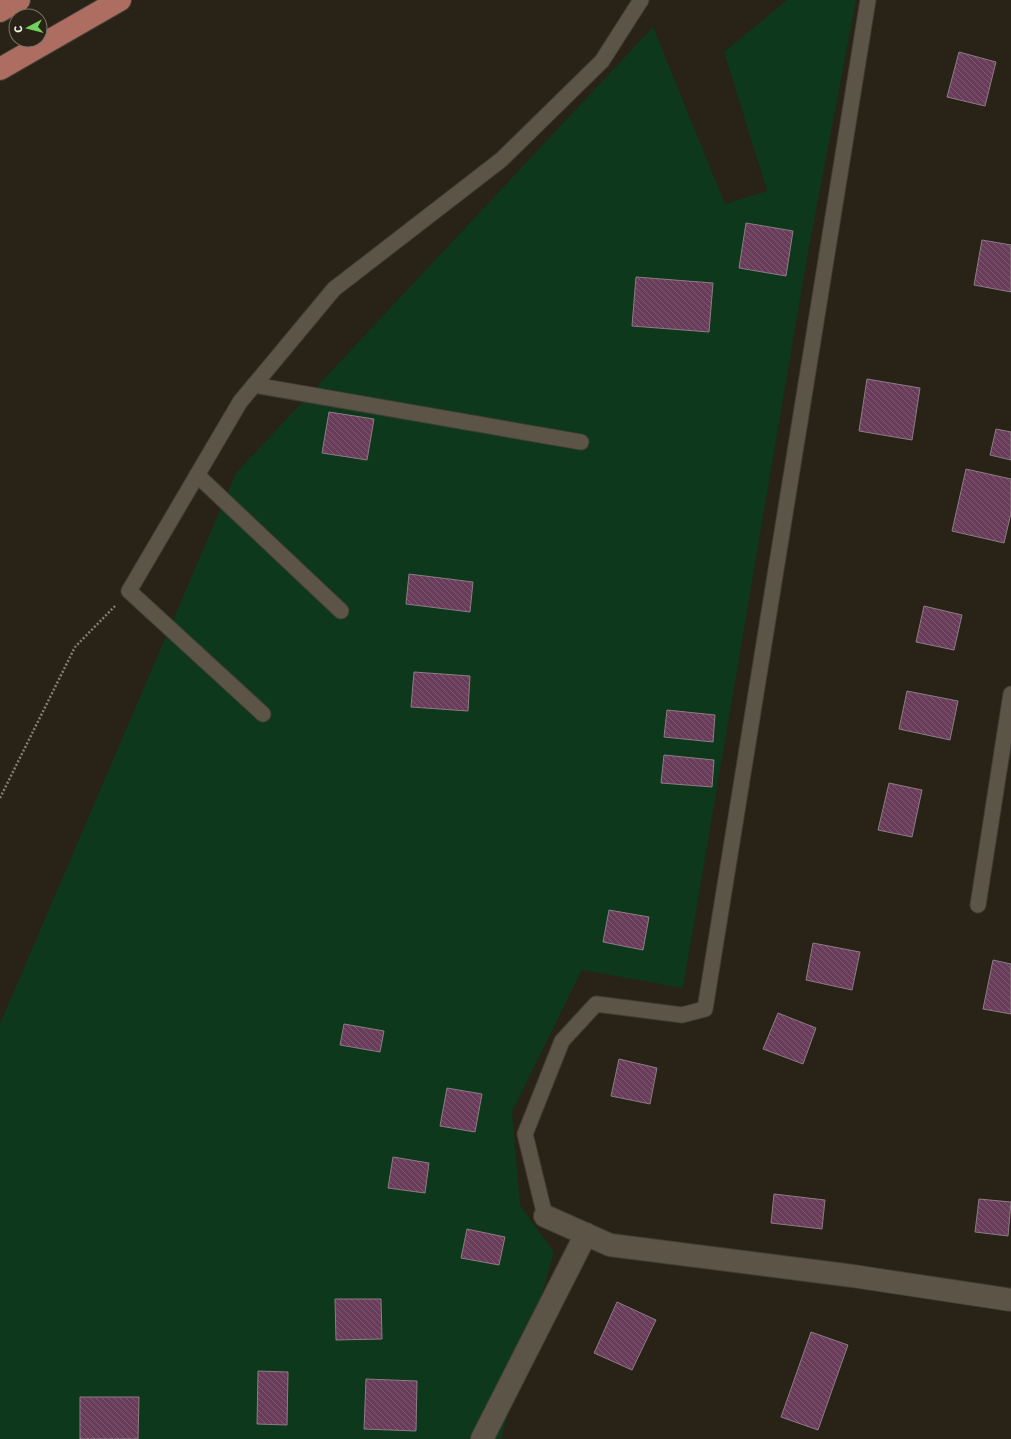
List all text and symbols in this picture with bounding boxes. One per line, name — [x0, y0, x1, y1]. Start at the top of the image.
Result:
north arrow — [8, 8, 48, 48]
text: С — [11, 25, 25, 34]

